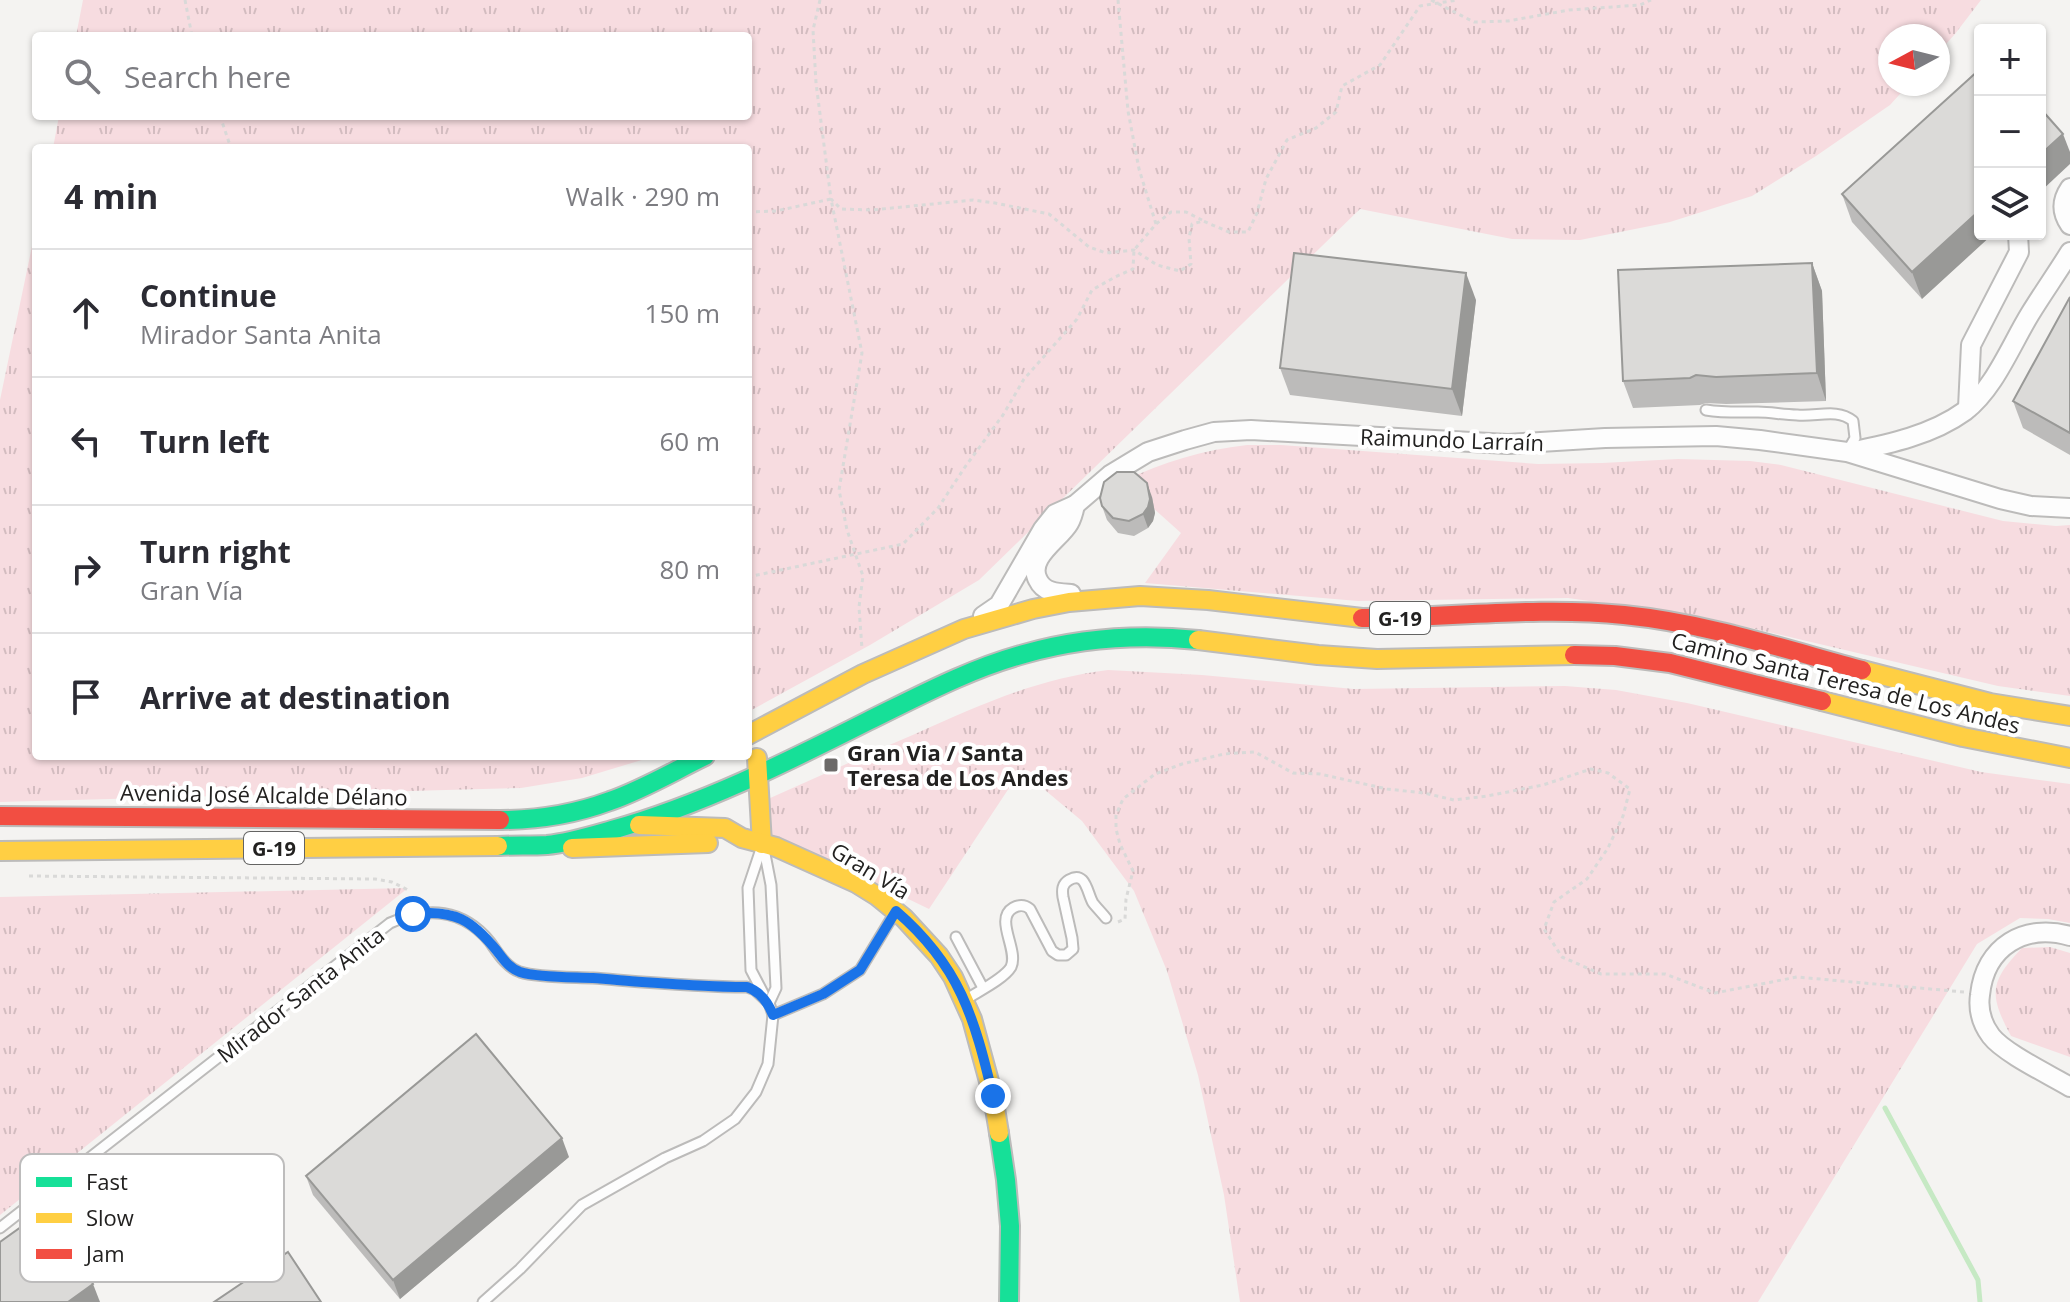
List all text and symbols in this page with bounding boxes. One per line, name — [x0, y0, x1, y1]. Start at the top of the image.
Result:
north arrow — [1878, 24, 1950, 96]
map controls — [1974, 24, 2046, 240]
button: + — [1974, 24, 2046, 96]
search box — [32, 32, 752, 120]
icon: search — [60, 54, 104, 98]
text: Search here — [124, 56, 291, 97]
button: − — [1974, 96, 2046, 168]
button: layers — [1974, 168, 2046, 240]
text: 4 min — [64, 173, 158, 219]
text: Walk · 290 m — [566, 178, 720, 214]
text: Continue — [140, 275, 277, 316]
icon: ahead — [64, 291, 108, 335]
text: 150 m — [645, 295, 720, 331]
text: Mirador Santa Anita — [140, 316, 382, 352]
icon: left — [64, 419, 108, 463]
text: Turn left — [140, 421, 270, 462]
street label: Raimundo Larraín — [1359, 421, 1545, 457]
text: 60 m — [659, 423, 720, 459]
text: Turn right — [140, 531, 291, 572]
icon: right — [64, 547, 108, 591]
text: 80 m — [659, 551, 720, 587]
text: Gran Vía — [140, 572, 243, 608]
road number: G-19 — [1370, 602, 1430, 634]
street label: Camino Santa Teresa de Los Andes — [1668, 624, 2024, 740]
icon: arrive — [64, 675, 108, 719]
text: Arrive at destination — [140, 677, 451, 718]
place label: Gran Via / Santa Teresa de Los Andes — [847, 737, 1069, 792]
marker: Gran Via / Santa Teresa de Los Andes — [822, 756, 840, 774]
street label: Avenida José Alcalde Délano — [120, 776, 408, 812]
road number: G-19 — [244, 832, 304, 864]
street label: Gran Vía — [826, 835, 916, 905]
route start — [395, 896, 431, 932]
street label: Mirador Santa Anita — [210, 919, 390, 1069]
route end — [975, 1078, 1011, 1114]
legend — [20, 1154, 284, 1282]
text: Fast — [86, 1166, 128, 1196]
text: Slow — [86, 1202, 134, 1232]
text: Jam — [84, 1238, 125, 1268]

